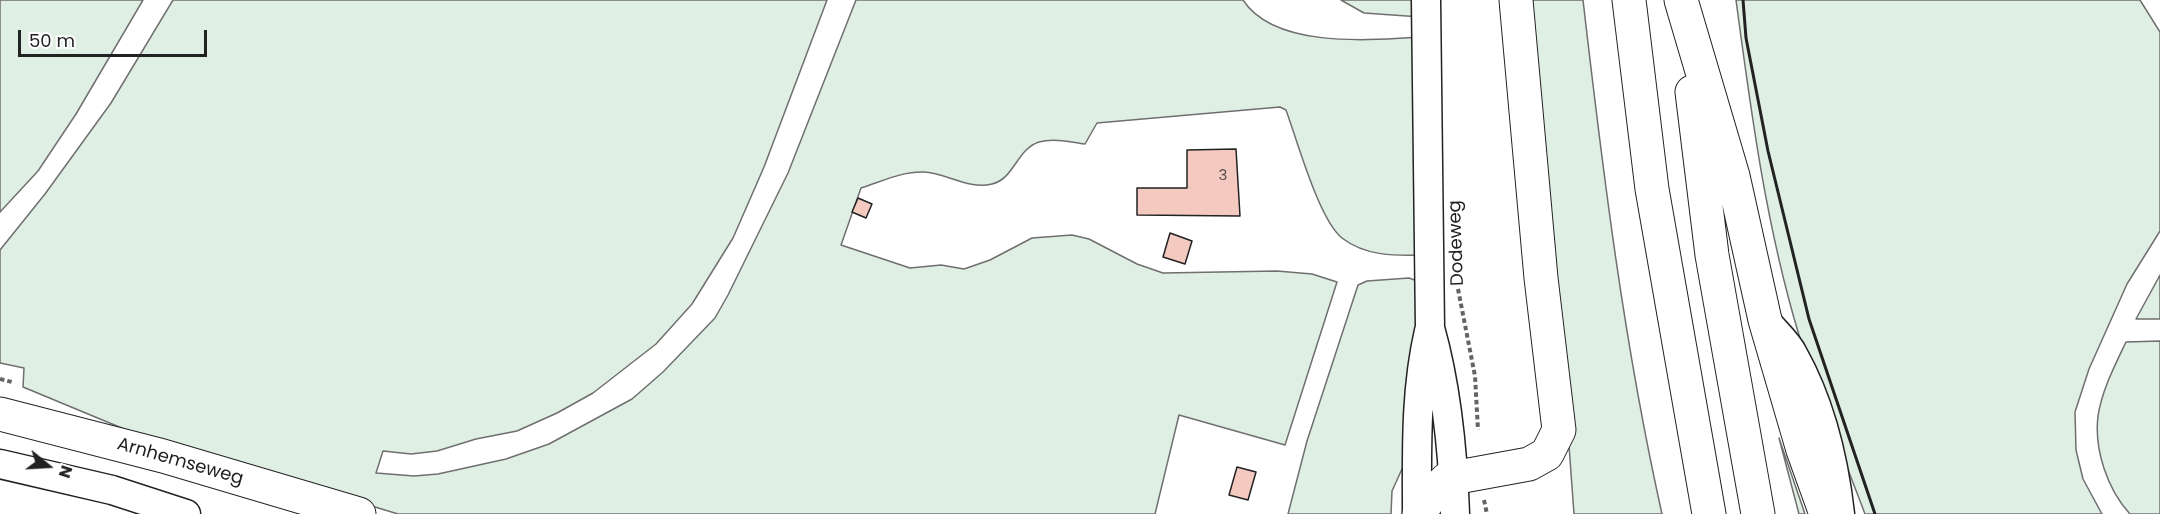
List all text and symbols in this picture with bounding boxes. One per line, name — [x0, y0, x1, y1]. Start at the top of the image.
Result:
scale bar — [21, 18, 210, 56]
text: 50 m — [29, 28, 75, 53]
house number: 3 — [1219, 167, 1227, 185]
street label: Dodeweg — [1445, 200, 1469, 286]
street label: Arnhemseweg — [114, 434, 246, 490]
north arrow — [18, 436, 78, 496]
text: N — [53, 462, 78, 481]

